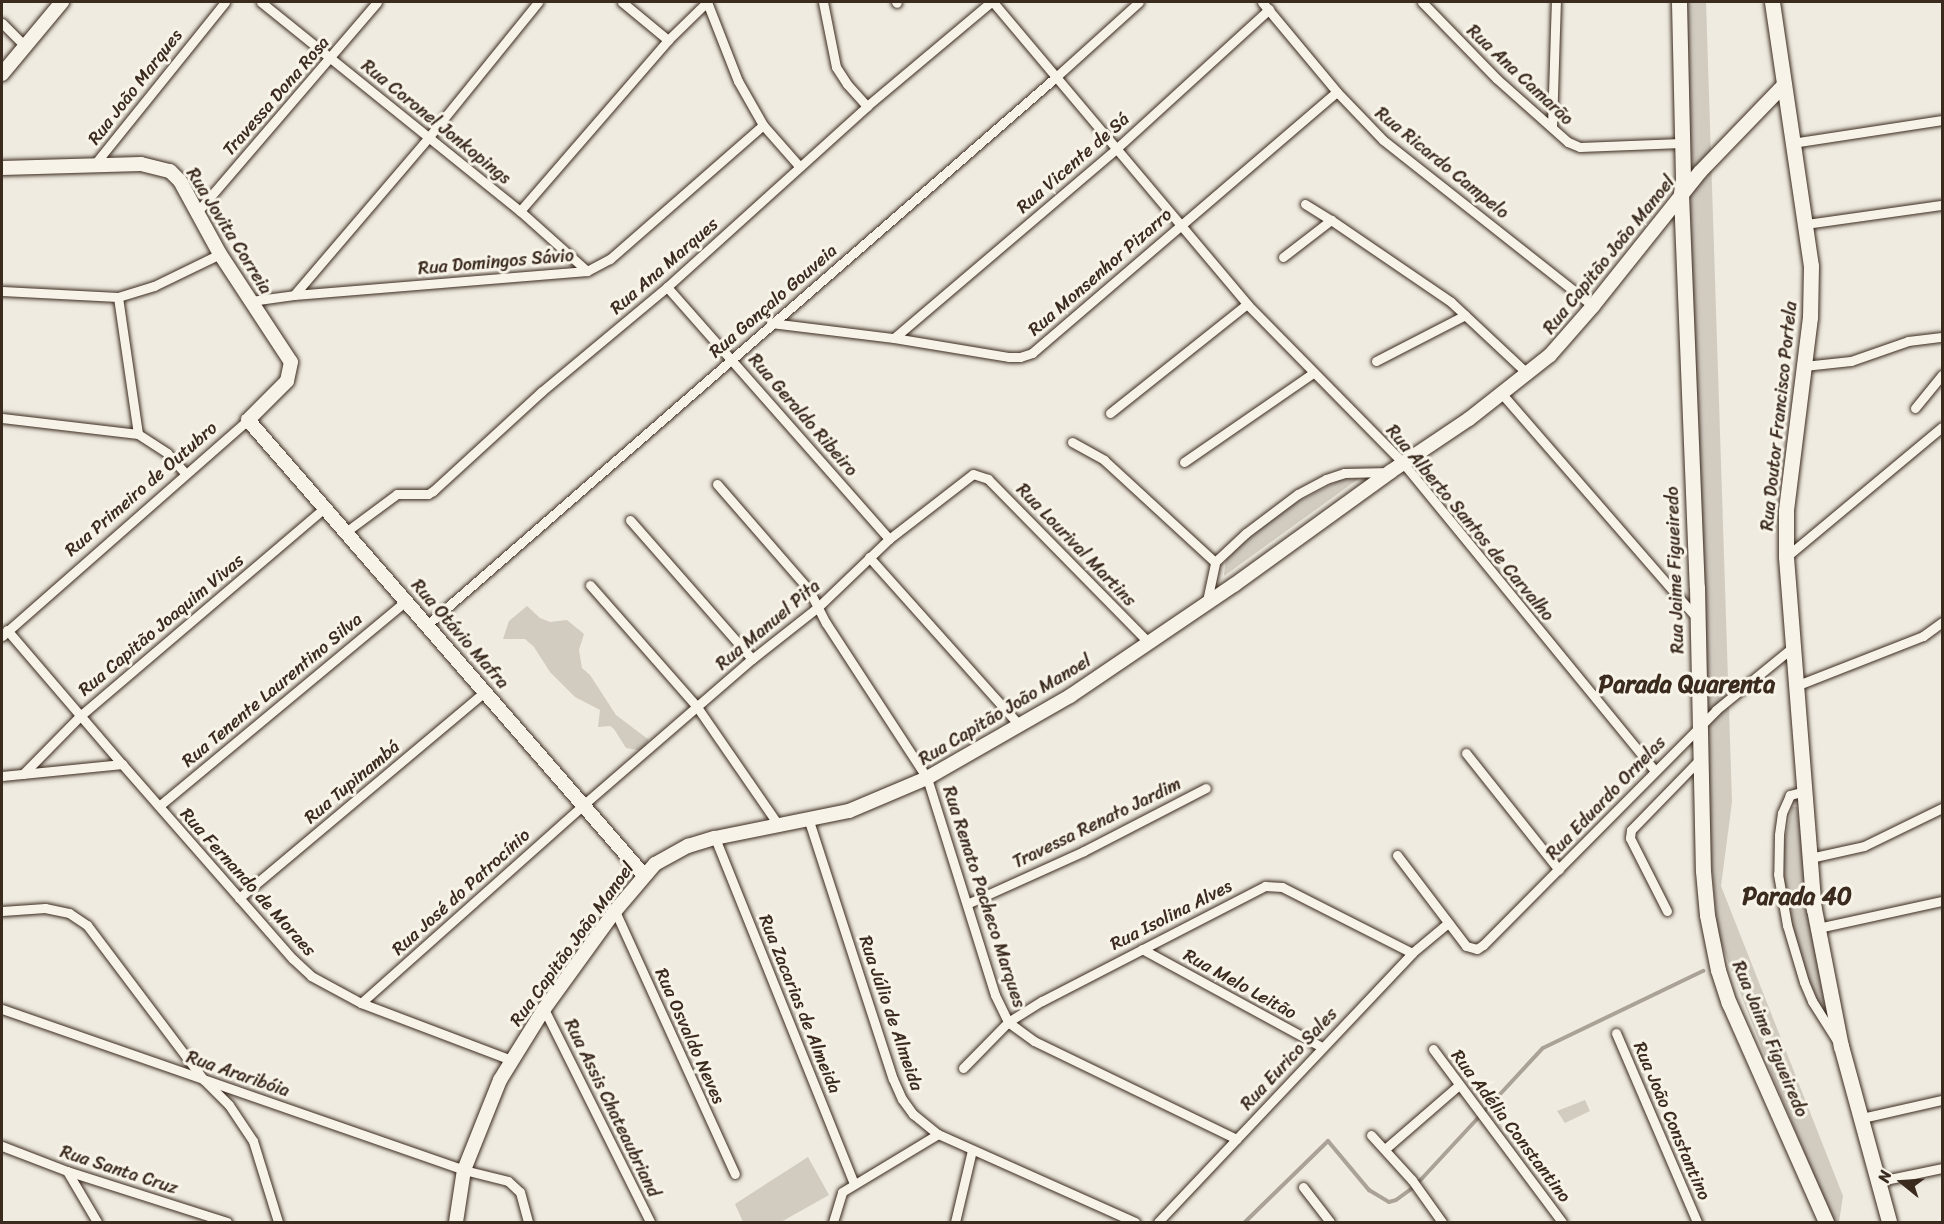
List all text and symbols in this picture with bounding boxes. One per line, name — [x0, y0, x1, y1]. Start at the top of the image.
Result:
street label: Rua Ana Camarão — [1462, 20, 1578, 130]
street label: Rua João Marques — [83, 25, 187, 149]
street label: Travessa Dona Rosa — [218, 31, 334, 161]
street label: Rua Coronel Jonkopings — [357, 55, 515, 189]
street label: Rua Ricardo Campelo — [1371, 103, 1513, 223]
street label: Rua Vicente de Sá — [1012, 108, 1134, 218]
street label: Rua Jovita Correia — [181, 164, 277, 298]
street label: Rua Capitão João Manoel — [1539, 172, 1679, 338]
street label: Rua Monsenhor Pizarro — [1024, 204, 1176, 340]
street label: Rua Ana Marques — [606, 214, 722, 318]
street label: Rua Gonçalo Gouveia — [705, 240, 841, 362]
street label: Rua Domingos Sávio — [417, 244, 575, 280]
street label: Rua Doutor Francisco Portela — [1756, 299, 1802, 533]
street label: Rua Geraldo Ribeiro — [744, 349, 862, 481]
street label: Rua Primeiro de Outubro — [60, 417, 222, 561]
street label: Rua Alberto Santos de Carvalho — [1381, 420, 1559, 626]
street label: Rua Lourival Martins — [1012, 479, 1140, 611]
street label: Rua Jaime Figueiredo — [1661, 487, 1689, 653]
street label: Rua Capitão Joaquim Vivas — [74, 549, 248, 701]
street label: Rua Otávio Mafra — [407, 575, 513, 693]
street label: Rua Manuel Pita — [712, 575, 824, 675]
street label: Rua Tenente Laurentino Silva — [178, 608, 366, 772]
street label: Rua Capitão João Manoel — [915, 650, 1095, 770]
district label: Parada Quarenta — [1599, 671, 1775, 699]
street label: Rua Eduardo Ornelas — [1541, 732, 1671, 864]
street label: Rua Tupinambá — [300, 736, 404, 828]
street label: Travessa Renato Jardim — [1009, 773, 1185, 873]
street label: Rua Renato Pacheco Marques — [938, 784, 1030, 1010]
street label: Rua Fernando de Moraes — [175, 803, 321, 961]
street label: Rua José do Patrocínio — [387, 824, 535, 960]
street label: Rua Capitão João Manoel — [506, 858, 638, 1030]
street label: Rua Isolina Alves — [1106, 875, 1236, 955]
district label: Parada 40 — [1742, 883, 1852, 911]
street label: Rua Zacarias de Almeida — [754, 911, 846, 1097]
street label: Rua Júlio de Almeida — [854, 932, 928, 1094]
street label: Rua Melo Leitão — [1180, 944, 1300, 1024]
street label: Rua Jaime Figueiredo — [1728, 958, 1812, 1120]
street label: Rua Osvaldo Neves — [650, 964, 730, 1108]
street label: Rua Eurico Sales — [1236, 1003, 1342, 1115]
street label: Rua Assis Chateaubriand — [559, 1015, 665, 1201]
street label: Rua João Constantino — [1629, 1038, 1715, 1204]
street label: Rua Araribóia — [184, 1046, 292, 1102]
street label: Rua Adélia Constantino — [1447, 1046, 1575, 1206]
street label: Rua Santa Cruz — [57, 1141, 181, 1199]
north arrow — [1872, 1152, 1932, 1212]
text: N — [1869, 1167, 1900, 1186]

